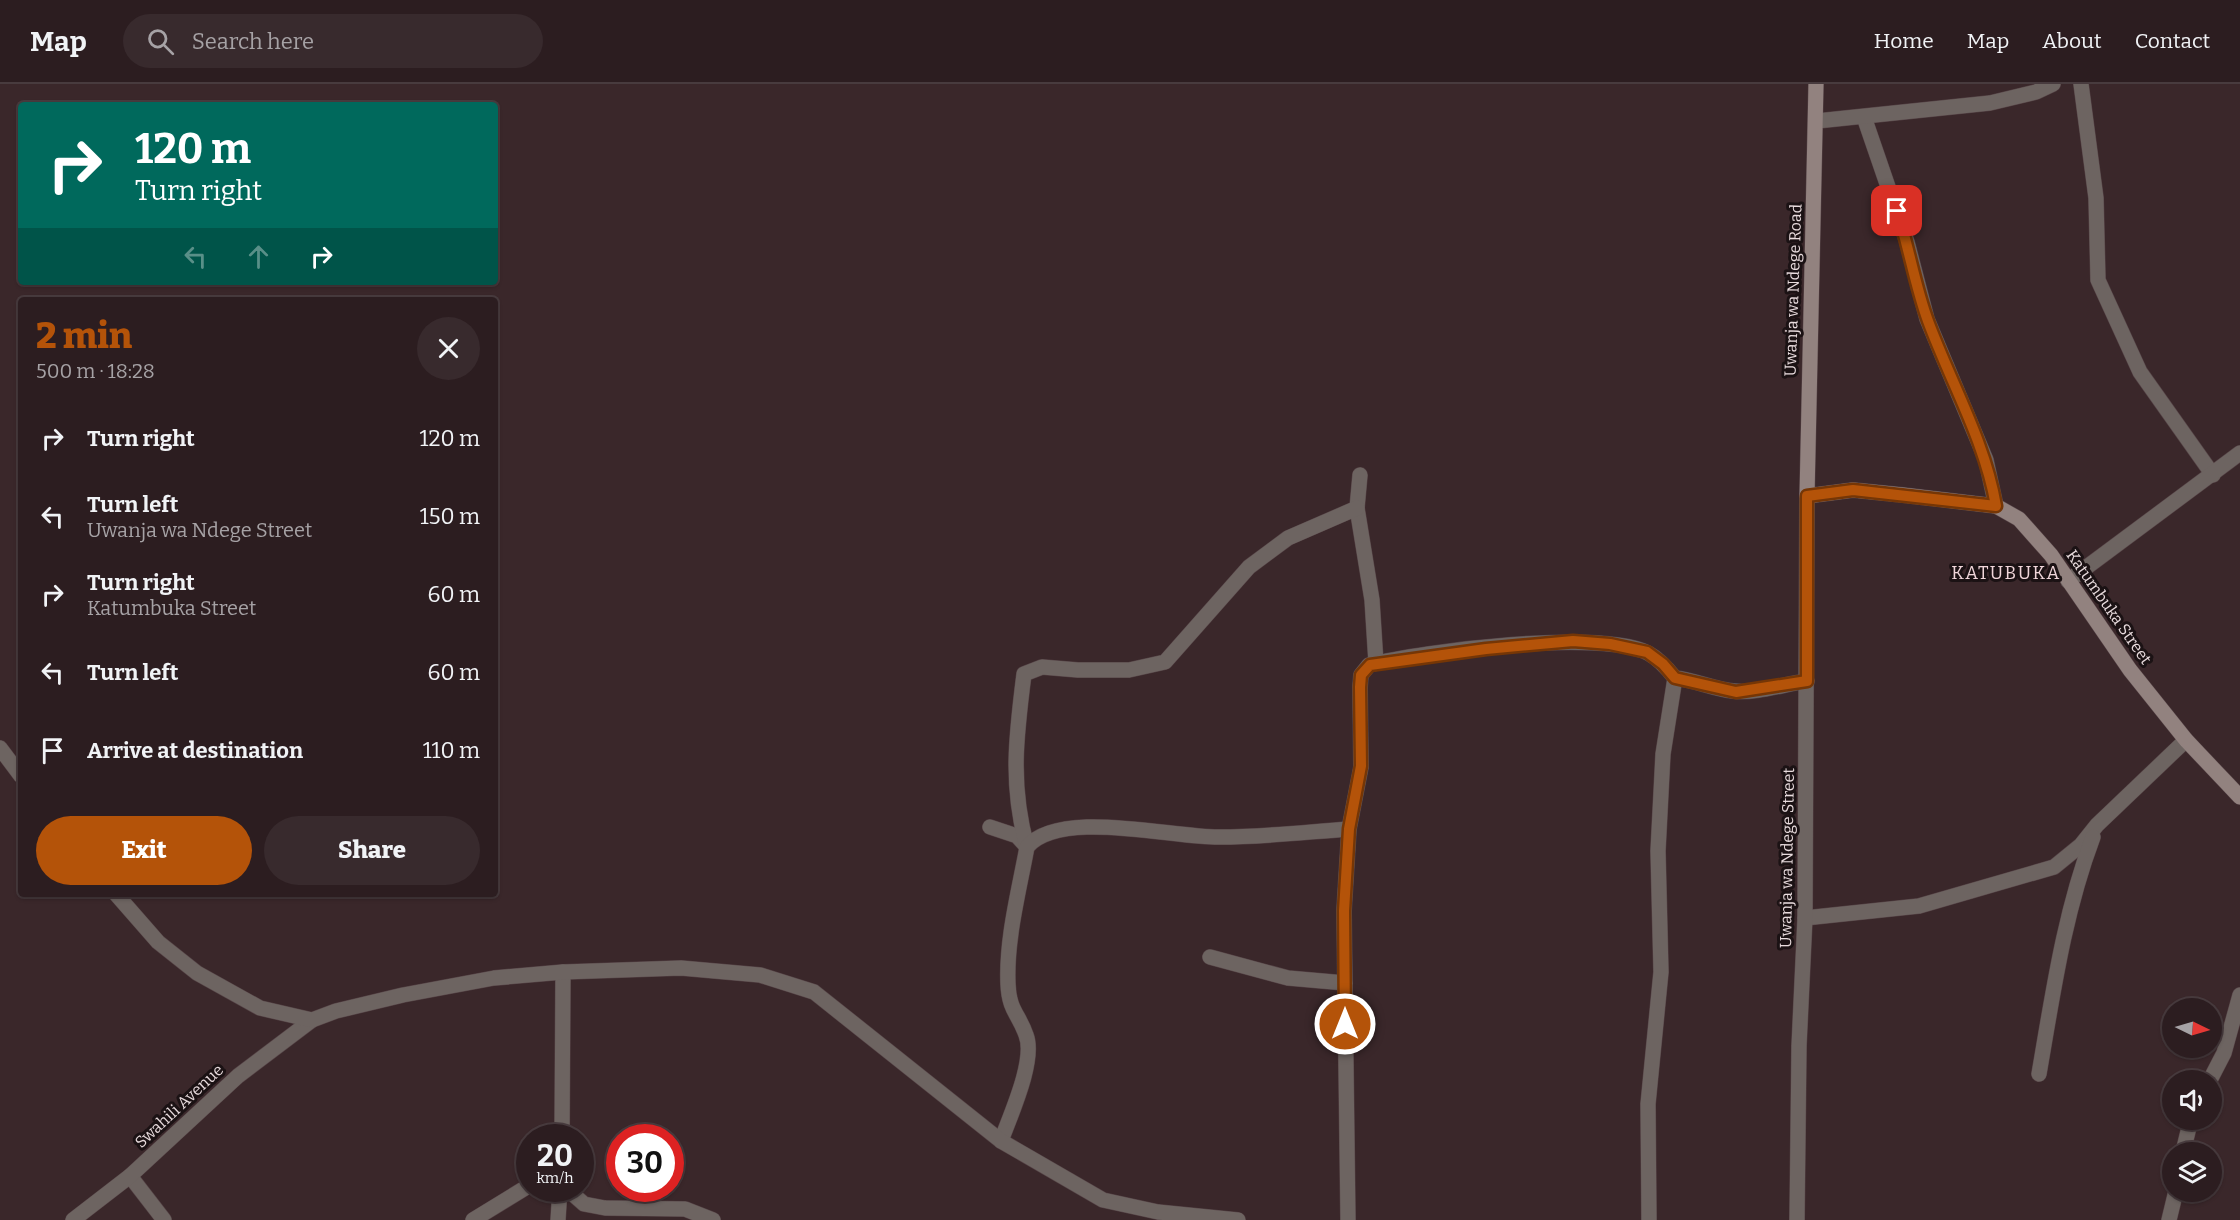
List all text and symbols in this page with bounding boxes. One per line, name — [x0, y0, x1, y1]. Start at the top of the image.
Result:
search box — [123, 14, 543, 68]
text: Map — [30, 25, 87, 58]
icon: search — [144, 25, 177, 58]
text: Search here — [192, 28, 314, 55]
text: Home — [1874, 28, 1934, 54]
text: Map — [1967, 28, 2009, 54]
text: About — [2042, 28, 2102, 54]
text: Contact — [2135, 28, 2210, 54]
text: 120 m — [135, 124, 251, 174]
icon: right — [36, 126, 114, 204]
text: Turn right — [135, 175, 262, 207]
pin — [1871, 185, 1922, 236]
icon: arrive — [1880, 194, 1913, 227]
street label: Uwanja wa Ndege Road — [1780, 203, 1806, 377]
icon: left — [179, 240, 212, 273]
icon: ahead — [242, 240, 275, 273]
icon: right — [305, 240, 338, 273]
text: 2 min — [36, 314, 132, 358]
button: close — [417, 317, 480, 380]
text: 500 m · 18:28 — [36, 359, 155, 383]
icon: right — [36, 422, 69, 455]
text: Turn right — [87, 425, 195, 452]
text: 120 m — [420, 425, 480, 452]
text: Turn left — [87, 491, 179, 518]
icon: left — [36, 500, 69, 533]
text: 150 m — [420, 503, 480, 530]
text: Uwanja wa Ndege Street — [87, 518, 312, 542]
street label: Katumbuka Street — [2062, 546, 2156, 668]
district label: KATUBUKA — [1951, 562, 2061, 584]
text: Turn right — [87, 569, 195, 596]
icon: right — [36, 578, 69, 611]
text: 60 m — [428, 581, 480, 608]
text: Katumbuka Street — [87, 596, 256, 620]
icon: left — [36, 656, 69, 689]
text: Turn left — [87, 659, 179, 686]
text: 60 m — [428, 659, 480, 686]
icon: arrive — [36, 734, 69, 767]
text: Arrive at destination — [87, 737, 303, 764]
text: 110 m — [423, 737, 480, 764]
street label: Uwanja wa Ndege Street — [1776, 768, 1798, 948]
button: Exit — [36, 816, 252, 885]
button: Share — [264, 816, 480, 885]
position arrow — [1313, 992, 1377, 1056]
north arrow — [2162, 998, 2222, 1058]
map controls — [2162, 998, 2222, 1202]
street label: Swahili Avenue — [131, 1060, 227, 1152]
button: sound — [2162, 1070, 2222, 1130]
speed limit sign: 30 — [606, 1124, 684, 1202]
text: 20 — [537, 1138, 573, 1174]
button: layers — [2162, 1142, 2222, 1202]
text: km/h — [536, 1169, 574, 1187]

